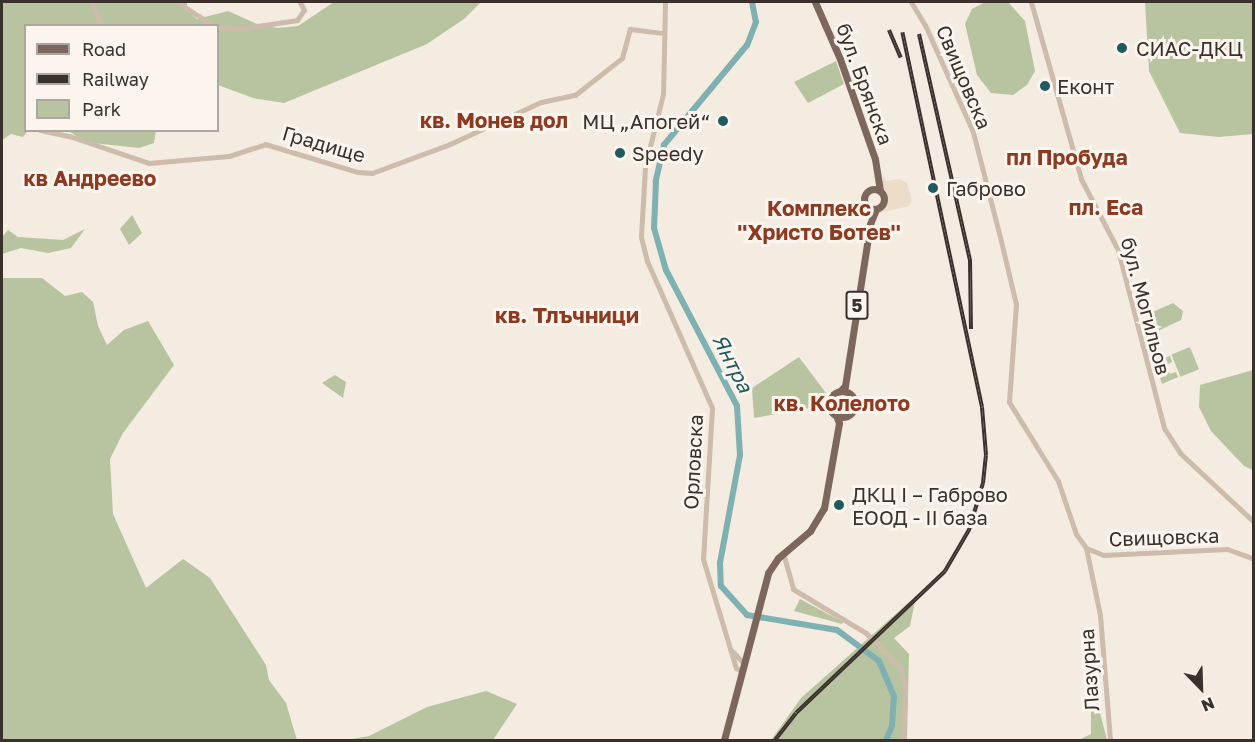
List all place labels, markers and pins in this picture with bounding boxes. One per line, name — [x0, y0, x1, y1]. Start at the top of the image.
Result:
place label: СИАС-ДКЦ — [1136, 36, 1243, 60]
marker: СИАС-ДКЦ — [1113, 39, 1131, 57]
place label: Еконт — [1057, 74, 1114, 98]
marker: Еконт — [1038, 79, 1052, 93]
place label: МЦ „Апогей“ — [582, 109, 710, 133]
marker: МЦ „Апогей“ — [714, 112, 732, 130]
place label: Speedy — [632, 141, 704, 165]
marker: Speedy — [613, 146, 627, 160]
place label: Габрово — [946, 176, 1026, 200]
marker: Габрово — [924, 179, 942, 197]
place label: ДКЦ І – Габрово ЕООД - II база — [852, 482, 1008, 529]
marker: ДКЦ І – Габрово ЕООД - II база — [830, 496, 848, 514]

